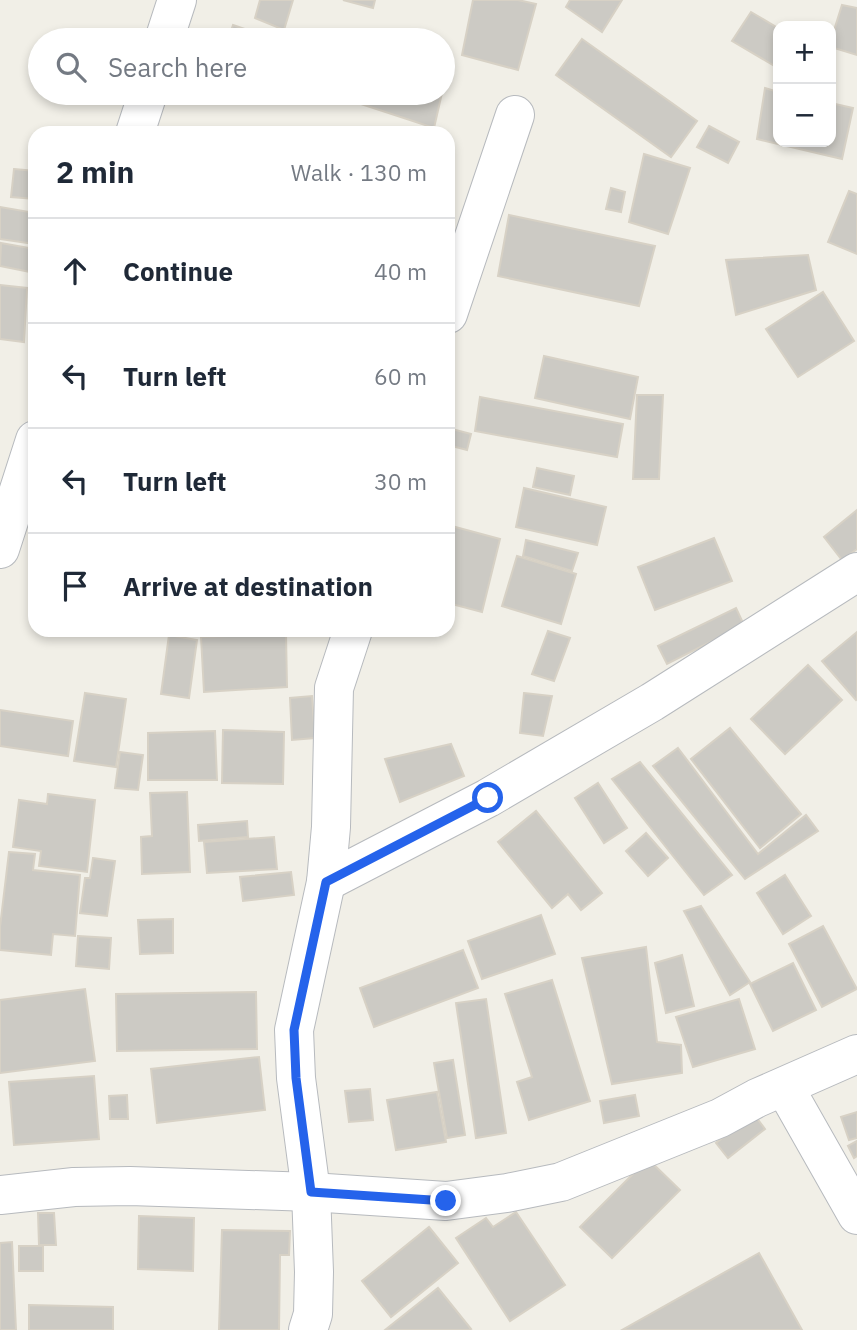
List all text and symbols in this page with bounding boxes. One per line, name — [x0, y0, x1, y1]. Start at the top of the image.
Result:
map controls — [773, 21, 836, 147]
button: + — [773, 21, 836, 84]
search box — [28, 28, 455, 105]
icon: search — [52, 48, 90, 86]
text: Search here — [108, 50, 247, 84]
button: − — [773, 84, 836, 147]
text: 2 min — [56, 152, 134, 191]
text: Walk · 130 m — [291, 157, 427, 187]
icon: ahead — [56, 252, 94, 290]
text: Continue — [123, 254, 233, 288]
text: 40 m — [374, 256, 427, 286]
icon: left — [56, 357, 94, 395]
text: Turn left — [123, 359, 226, 393]
text: 60 m — [374, 361, 427, 391]
icon: left — [56, 462, 94, 500]
text: Turn left — [123, 464, 226, 498]
text: 30 m — [374, 466, 427, 496]
icon: arrive — [56, 567, 94, 605]
text: Arrive at destination — [123, 569, 373, 603]
route start — [472, 782, 503, 813]
route end — [430, 1185, 461, 1216]

